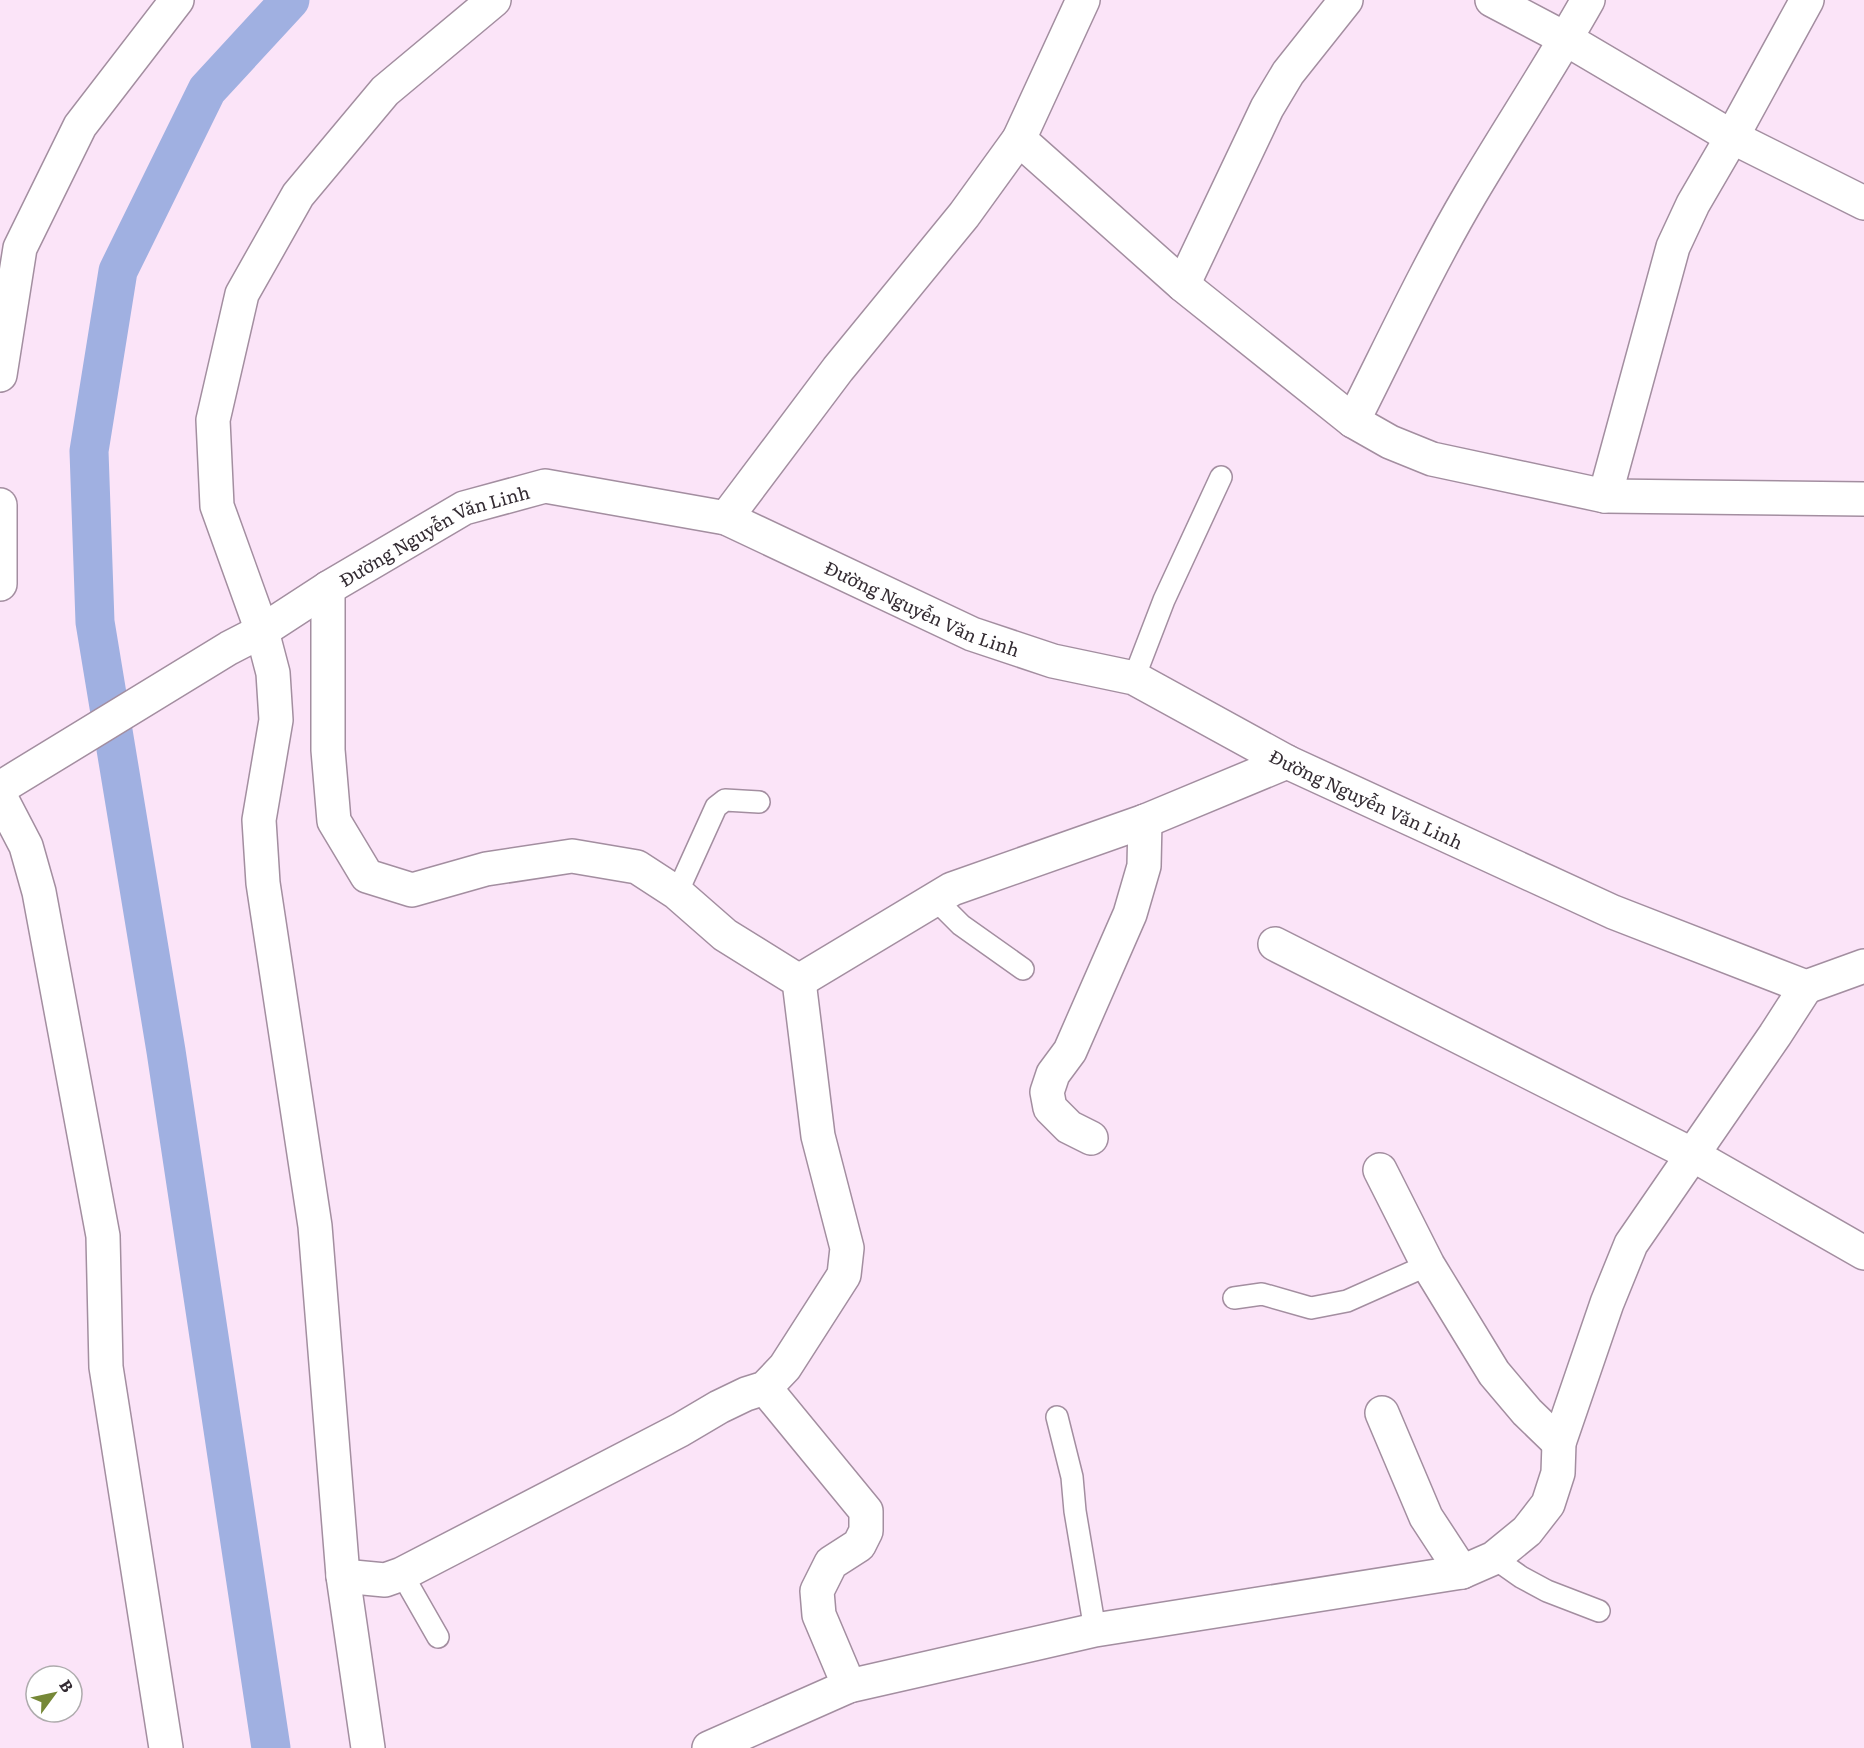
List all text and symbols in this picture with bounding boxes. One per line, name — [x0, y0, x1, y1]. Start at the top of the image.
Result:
street label: Đường Nguyễn Văn Linh — [334, 477, 533, 592]
street label: Đường Nguyễn Văn Linh — [820, 553, 1023, 663]
street label: Đường Nguyễn Văn Linh — [1265, 742, 1468, 855]
north arrow — [24, 1664, 84, 1724]
text: B — [54, 1674, 80, 1696]

